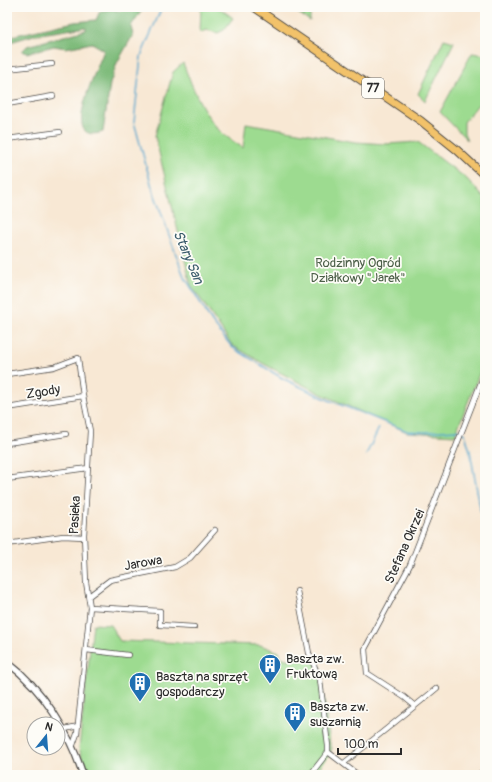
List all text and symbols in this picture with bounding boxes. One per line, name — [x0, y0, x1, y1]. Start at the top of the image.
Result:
road number: 77 — [362, 78, 384, 98]
water label: Stary San — [170, 228, 208, 288]
park label: Rodzinny Ogród Działkowy "Jarek" — [311, 255, 405, 286]
street label: Zgody — [25, 381, 62, 403]
street label: Pasieka — [66, 495, 84, 535]
street label: Stefana Okrzei — [381, 507, 428, 586]
street label: Jarowa — [123, 552, 163, 574]
place label: Baszta zw. Fruktową — [286, 651, 345, 682]
building icon: Baszta zw. Fruktową — [257, 652, 283, 685]
place label: Baszta na sprzęt gospodarczy — [156, 669, 249, 700]
building icon: Baszta na sprzęt gospodarczy — [127, 670, 153, 703]
place label: Baszta zw. suszarnią — [310, 699, 369, 730]
building icon: Baszta zw. suszarnią — [282, 700, 308, 733]
north arrow — [26, 716, 66, 756]
text: N — [43, 720, 55, 734]
scale bar — [338, 730, 401, 756]
text: 100 m — [344, 737, 379, 752]

